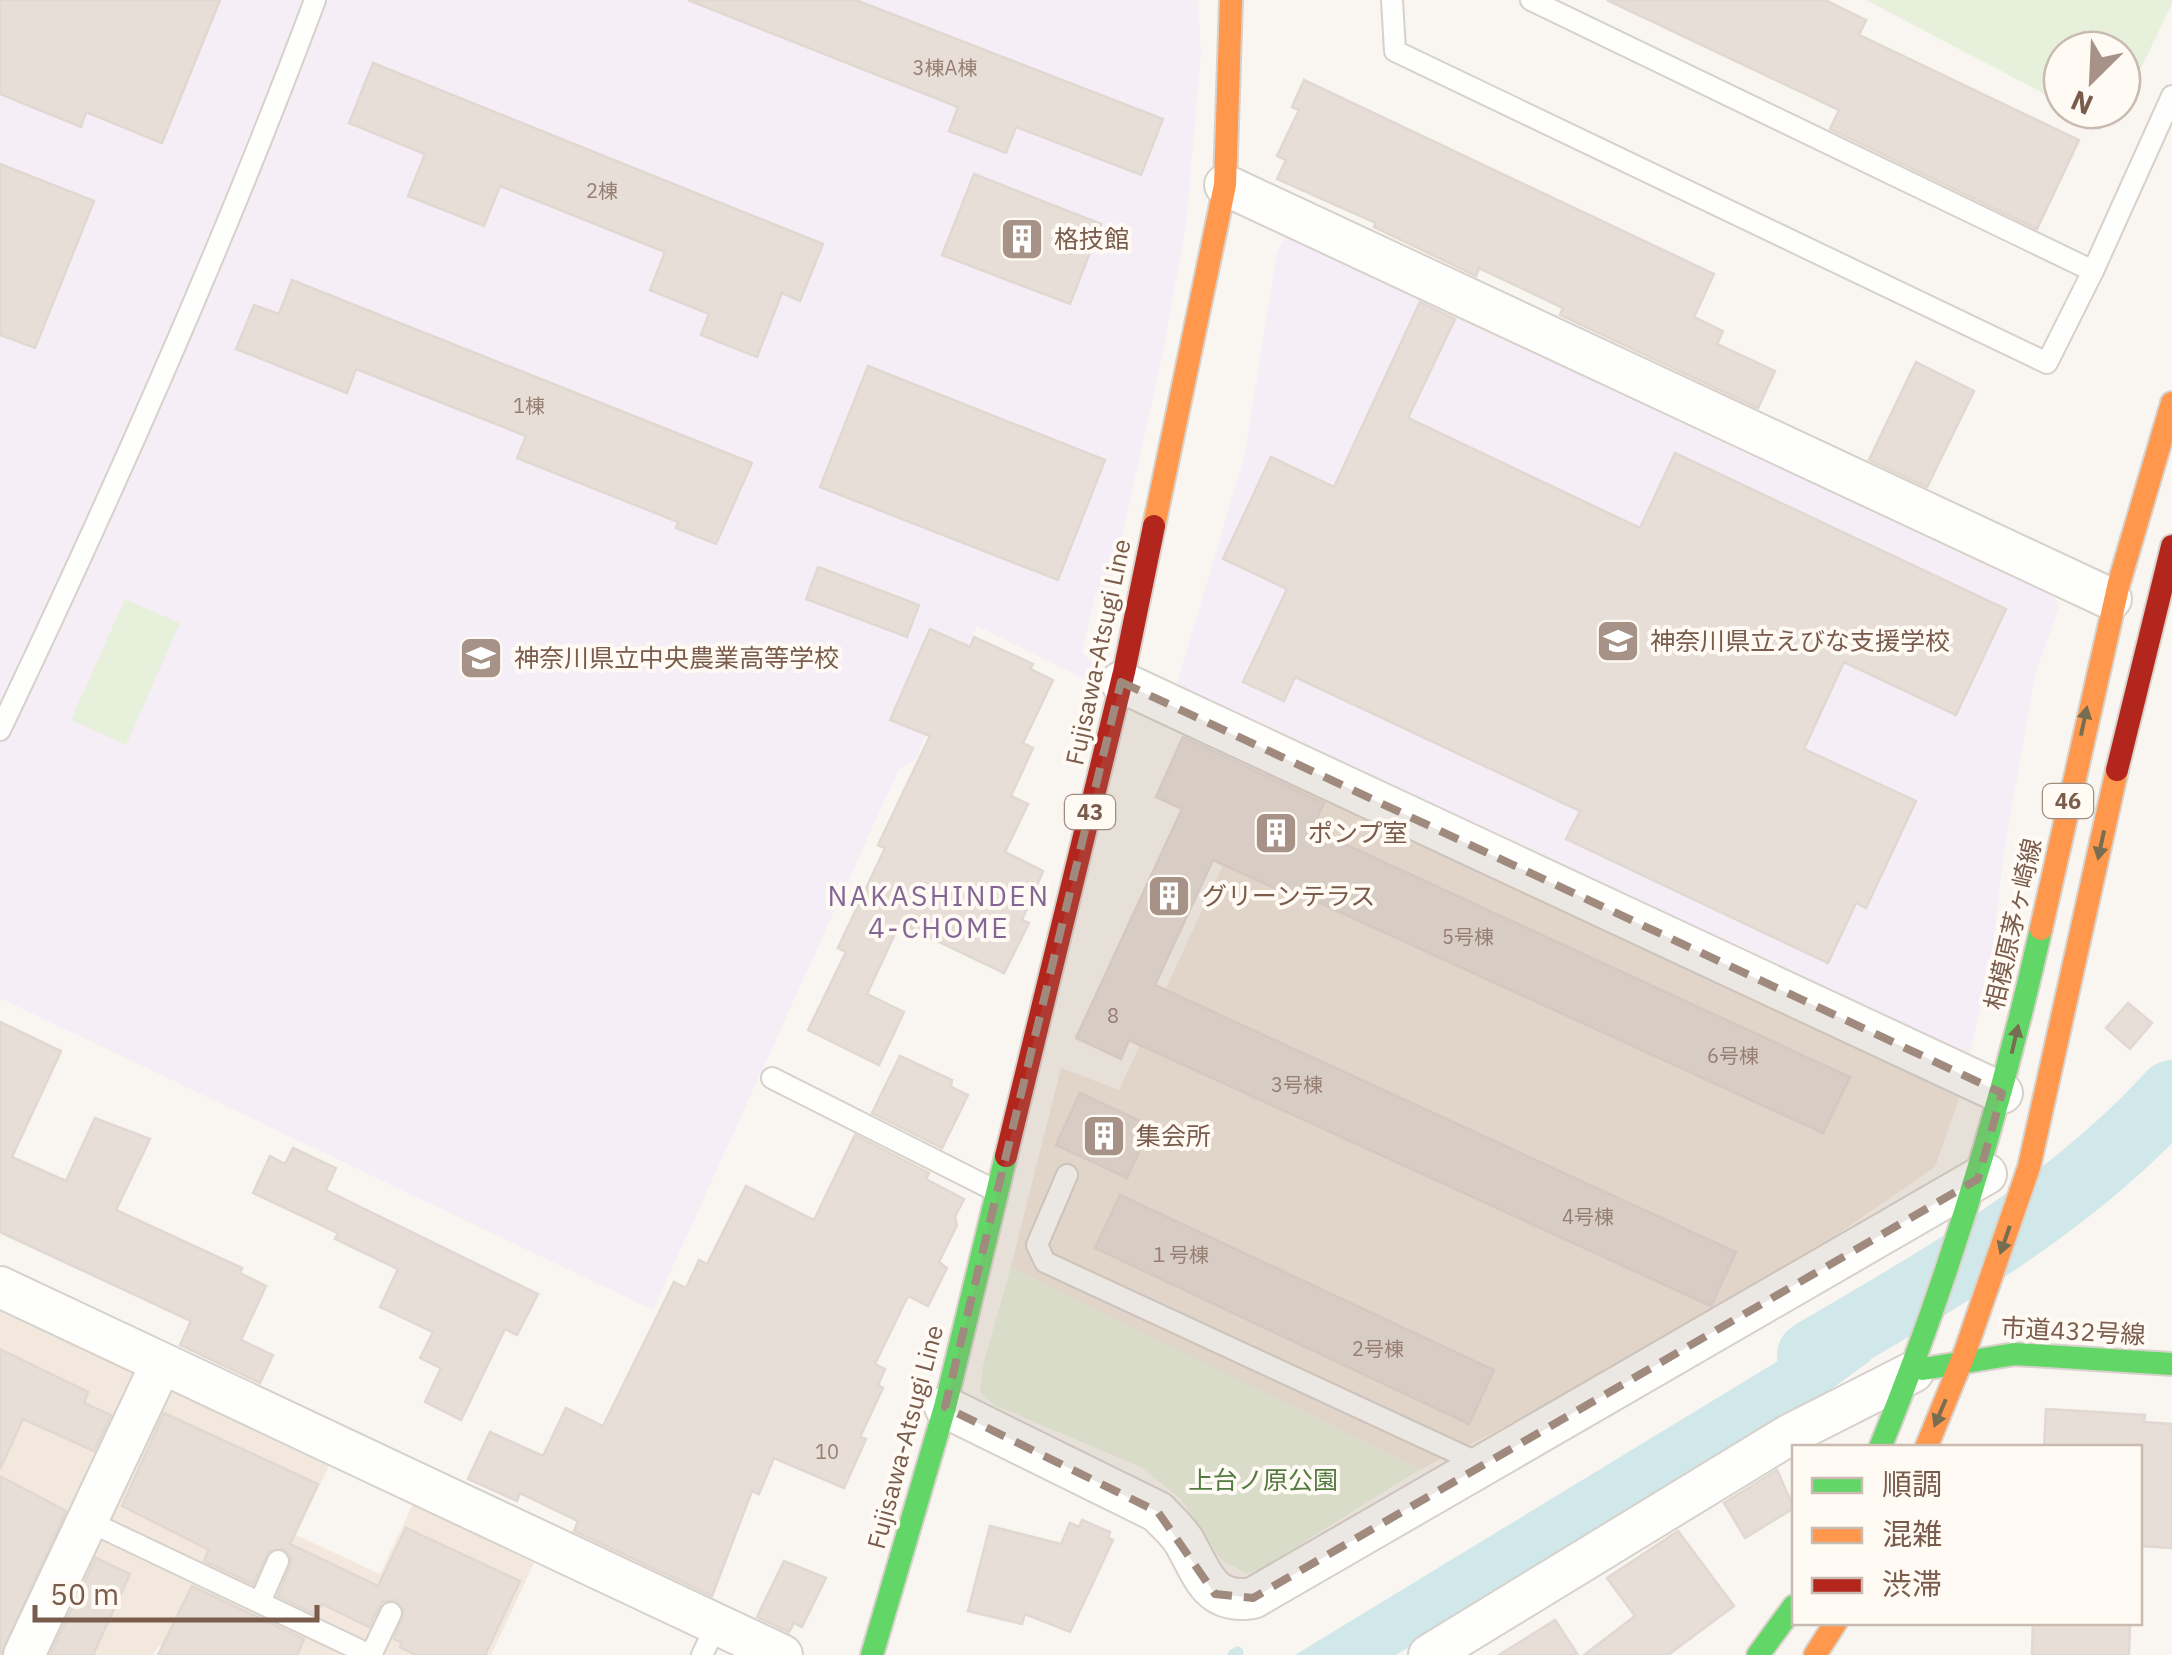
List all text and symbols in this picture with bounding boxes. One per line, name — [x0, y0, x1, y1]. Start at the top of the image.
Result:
north arrow — [2042, 30, 2142, 130]
house number: 3棟A棟 — [913, 54, 977, 81]
text: N — [2065, 82, 2098, 124]
house number: 2棟 — [586, 177, 618, 204]
building icon: 格技館 — [999, 216, 1045, 262]
place label: 格技館 — [1054, 222, 1129, 255]
house number: 1棟 — [513, 392, 545, 419]
street label: Fujisawa-Atsugi Line — [1057, 536, 1138, 768]
school or university icon: 神奈川県立えびな支援学校 — [1595, 618, 1641, 664]
place label: 神奈川県立えびな支援学校 — [1650, 624, 1950, 657]
school or university icon: 神奈川県立中央農業高等学校 — [458, 635, 504, 681]
place label: 神奈川県立中央農業高等学校 — [514, 641, 839, 674]
one-way arrow — [2077, 705, 2093, 736]
road number: 46 — [2043, 784, 2093, 818]
road number: 43 — [1065, 795, 1115, 829]
building icon: ポンプ室 — [1253, 810, 1299, 856]
place label: ポンプ室 — [1308, 816, 1407, 849]
one-way arrow — [2092, 830, 2108, 861]
street label: 相模原茅ヶ崎線 — [1977, 835, 2048, 1013]
building icon: グリーンテラス — [1146, 873, 1192, 919]
district label: NAKASHINDEN 4-CHOME — [828, 877, 1050, 946]
place label: グリーンテラス — [1202, 879, 1375, 912]
house number: 5号棟 — [1442, 923, 1494, 950]
house number: 8 — [1107, 1002, 1119, 1029]
one-way arrow — [2008, 1023, 2023, 1054]
house number: 6号棟 — [1707, 1042, 1759, 1069]
house number: 3号棟 — [1271, 1071, 1323, 1098]
building icon: 集会所 — [1081, 1113, 1127, 1159]
place label: 集会所 — [1136, 1119, 1211, 1152]
house number: 4号棟 — [1562, 1203, 1614, 1230]
one-way arrow — [1996, 1225, 2011, 1255]
house number: １号棟 — [1149, 1241, 1209, 1268]
street label: 市道432号線 — [2000, 1310, 2146, 1351]
street label: Fujisawa-Atsugi Line — [859, 1321, 950, 1552]
house number: 2号棟 — [1352, 1335, 1404, 1362]
one-way arrow — [1932, 1398, 1948, 1427]
house number: 10 — [815, 1438, 839, 1465]
legend — [1792, 1445, 2142, 1625]
park label: 上台ノ原公園 — [1188, 1463, 1338, 1496]
text: 順調 — [1882, 1464, 1942, 1503]
text: 混雑 — [1882, 1514, 1942, 1553]
scale bar — [35, 1560, 318, 1622]
text: 渋滞 — [1882, 1564, 1942, 1603]
text: 50 m — [50, 1574, 119, 1613]

